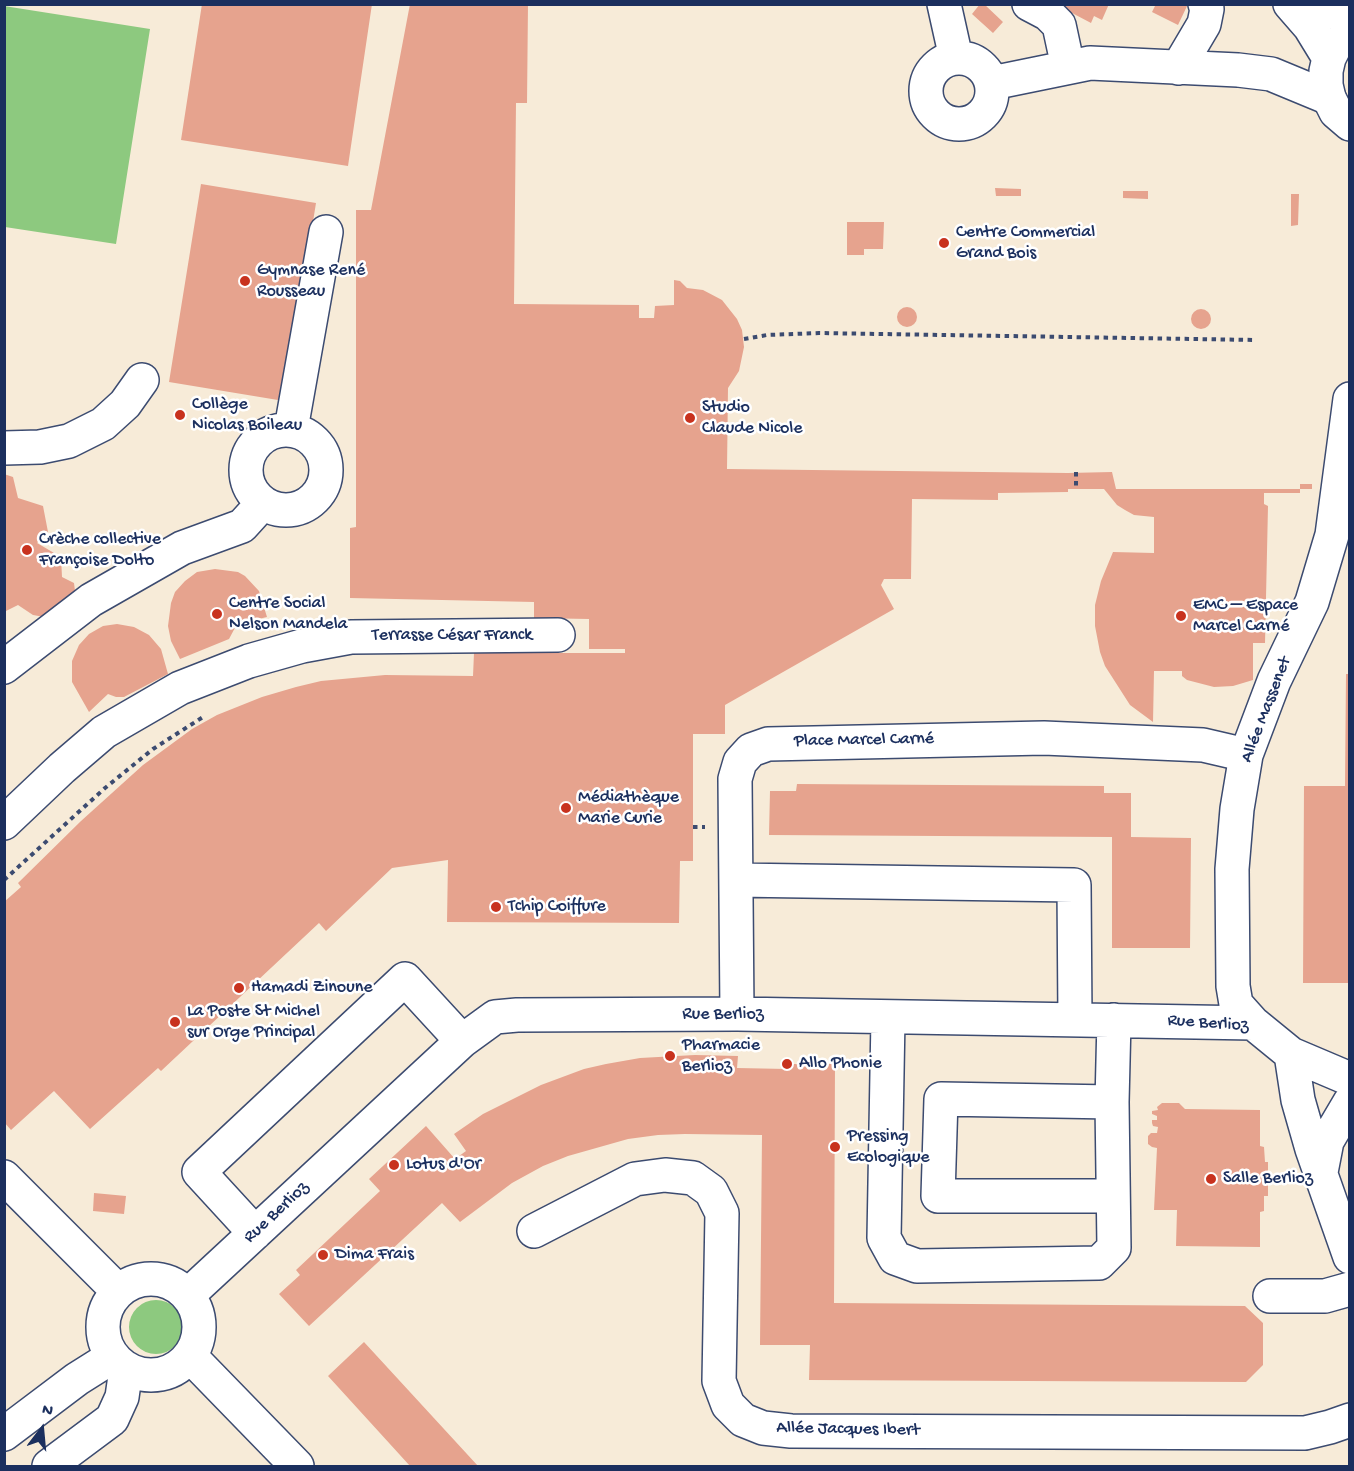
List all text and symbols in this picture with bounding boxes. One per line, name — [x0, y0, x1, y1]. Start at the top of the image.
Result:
place label: Centre Commercial Grand Bois — [956, 222, 1095, 264]
marker: Centre Commercial Grand Bois — [937, 236, 951, 250]
place label: Gymnase René Rousseau — [257, 260, 365, 302]
marker: Gymnase René Rousseau — [238, 274, 252, 288]
place label: Collège Nicolas Boileau — [192, 394, 302, 436]
place label: Studio Claude Nicole — [702, 397, 803, 440]
marker: Collège Nicolas Boileau — [173, 408, 187, 422]
marker: Studio Claude Nicole — [683, 411, 697, 425]
place label: Crèche collective Françoise Dolto — [39, 529, 161, 572]
marker: Crèche collective Françoise Dolto — [20, 543, 34, 557]
place label: Centre Social Nelson Mandela — [229, 593, 348, 636]
place label: EMC – Espace Marcel Carné — [1193, 595, 1298, 638]
marker: Centre Social Nelson Mandela — [210, 607, 224, 621]
marker: EMC – Espace Marcel Carné — [1174, 609, 1188, 623]
street label: Terrasse César Franck — [372, 625, 532, 647]
street label: Allée Massenet — [1237, 654, 1297, 766]
street label: Place Marcel Carné — [794, 729, 934, 753]
place label: Médiathèque Marie Curie — [578, 787, 679, 830]
marker: Médiathèque Marie Curie — [559, 801, 573, 815]
place label: Tchip Coiffure — [508, 896, 606, 918]
marker: Tchip Coiffure — [489, 900, 503, 914]
place label: Hamadi Zinoune — [251, 977, 372, 999]
marker: Hamadi Zinoune — [232, 981, 246, 995]
place label: La Poste St Michel sur Orge Principal — [187, 1001, 320, 1044]
street label: Rue Berlioz — [682, 1004, 764, 1026]
street label: Rue Berlioz — [1167, 1010, 1249, 1038]
marker: La Poste St Michel sur Orge Principal — [168, 1015, 182, 1029]
place label: Pharmacie Berlioz — [682, 1035, 760, 1078]
marker: Pharmacie Berlioz — [663, 1049, 677, 1063]
place label: Allo Phonie — [799, 1053, 882, 1075]
marker: Allo Phonie — [780, 1057, 794, 1071]
place label: Pressing Ecologique — [847, 1126, 930, 1168]
marker: Pressing Ecologique — [828, 1140, 842, 1154]
place label: Lotus d'Or — [406, 1154, 481, 1176]
marker: Lotus d'Or — [387, 1158, 401, 1172]
place label: Salle Berlioz — [1223, 1168, 1313, 1190]
marker: Salle Berlioz — [1204, 1172, 1218, 1186]
street label: Rue Berlioz — [240, 1177, 314, 1249]
place label: Dima Frais — [335, 1244, 414, 1266]
marker: Dima Frais — [316, 1248, 330, 1262]
north arrow — [12, 1399, 72, 1459]
text: N — [39, 1401, 55, 1422]
street label: Allée Jacques Ibert — [776, 1418, 920, 1442]

